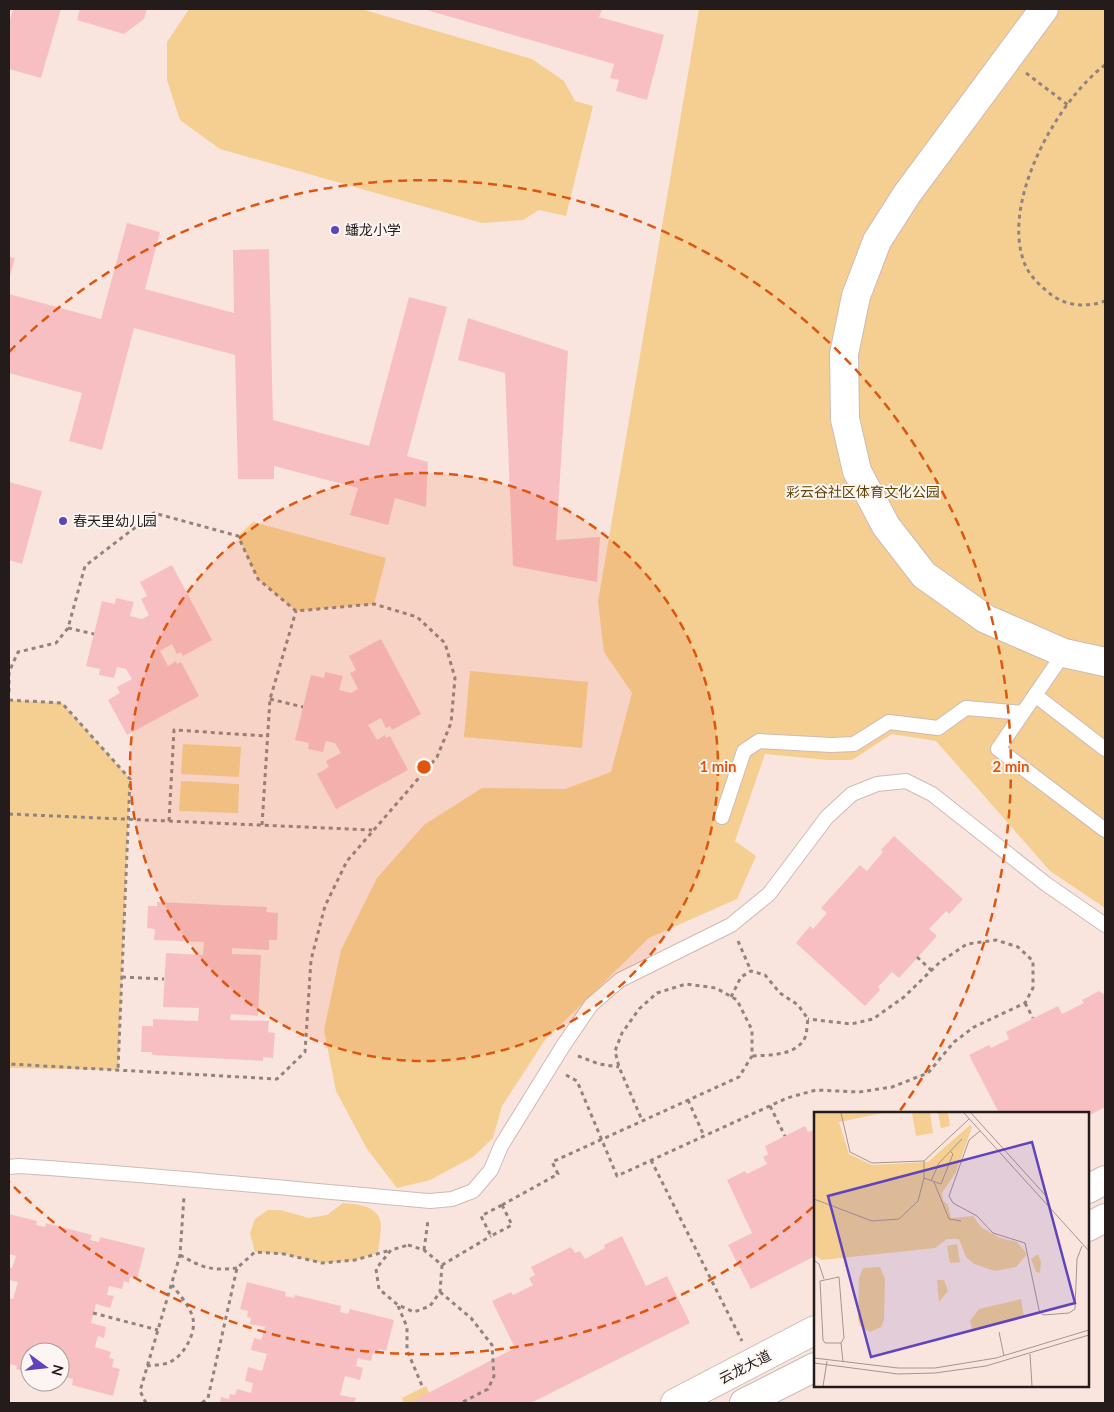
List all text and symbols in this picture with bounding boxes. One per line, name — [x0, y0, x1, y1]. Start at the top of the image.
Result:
place label: 蟠龙小学 — [345, 221, 401, 238]
marker: 蟠龙小学 — [329, 224, 341, 236]
park label: 彩云谷社区体育文化公园 — [786, 483, 940, 500]
place label: 春天里幼儿园 — [73, 512, 157, 529]
marker: 春天里幼儿园 — [57, 515, 69, 527]
text: 1 min — [699, 757, 737, 775]
text: 2 min — [992, 757, 1030, 775]
centre of rings — [415, 758, 433, 776]
inset map — [814, 1112, 1089, 1387]
north arrow — [20, 1342, 70, 1392]
street label: 云龙大道 — [716, 1346, 774, 1387]
text: N — [48, 1363, 68, 1378]

